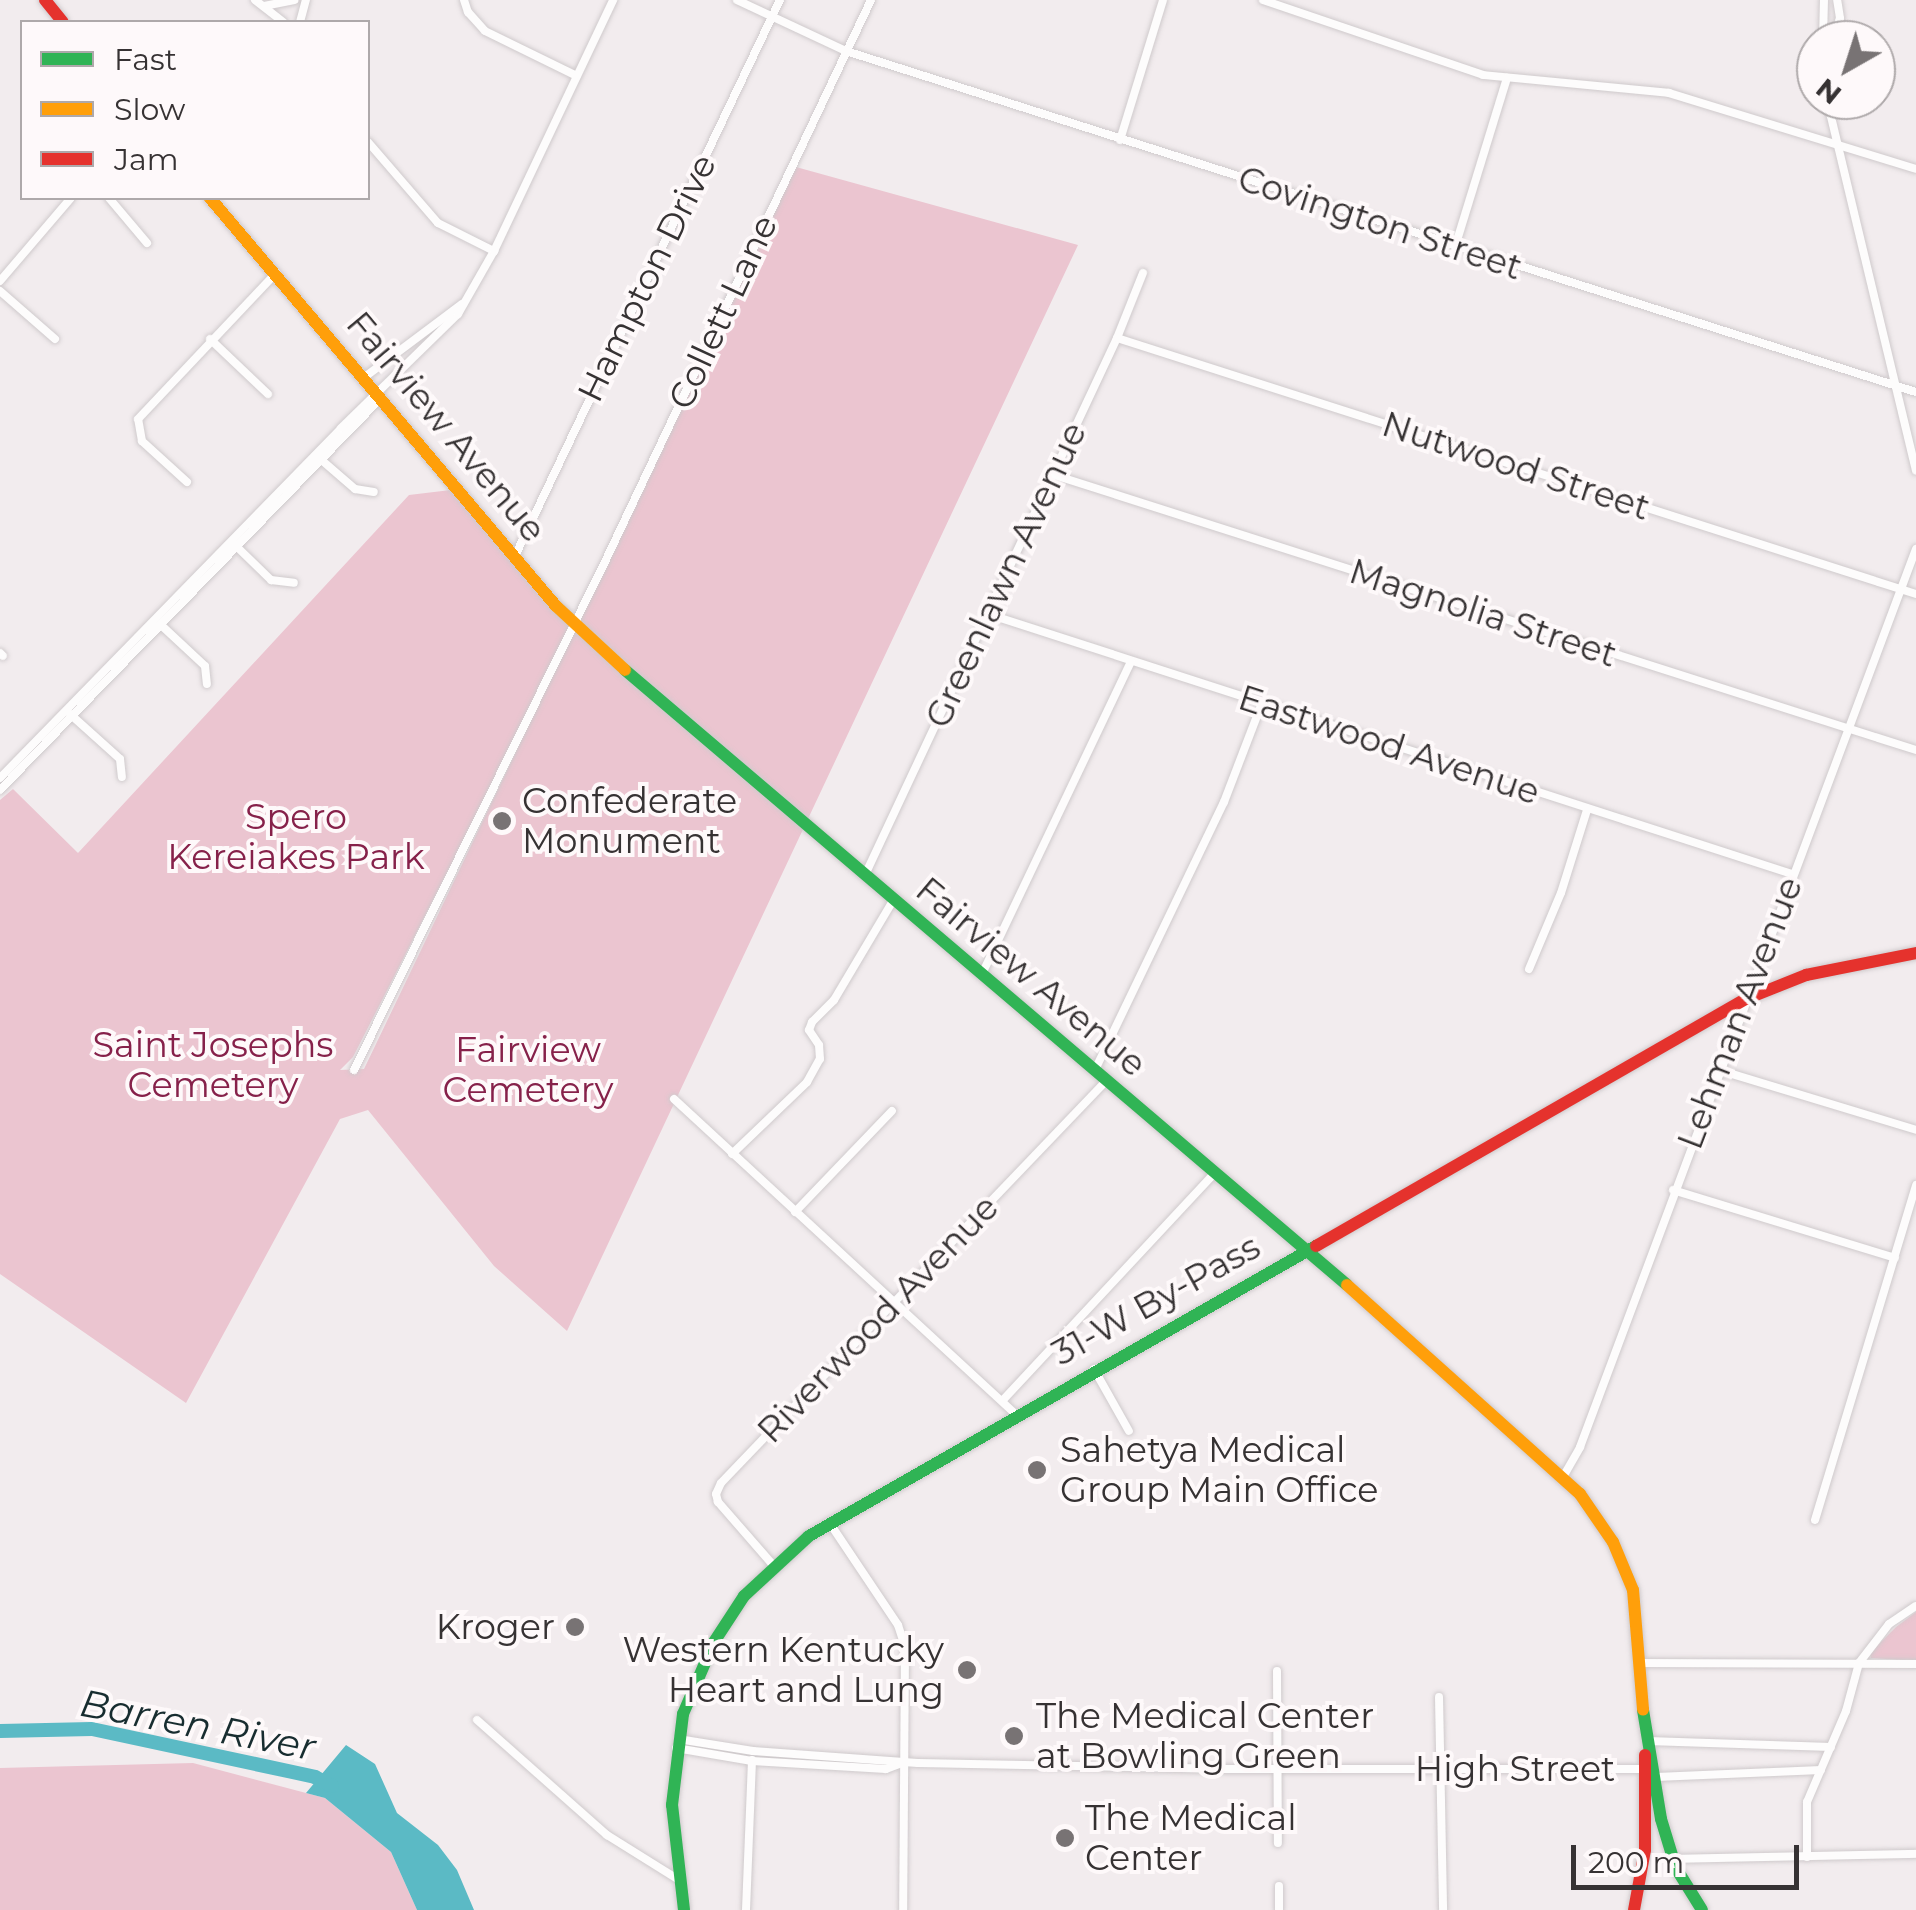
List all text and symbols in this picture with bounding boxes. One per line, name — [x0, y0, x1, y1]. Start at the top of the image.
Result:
legend — [20, 20, 370, 200]
north arrow — [1796, 20, 1896, 120]
text: Fast — [114, 41, 177, 78]
text: N — [1809, 71, 1848, 112]
text: Slow — [114, 91, 185, 128]
text: Jam — [114, 141, 179, 178]
street label: Hampton Drive — [569, 147, 725, 409]
street label: Covington Street — [1233, 157, 1527, 289]
street label: Collett Lane — [660, 208, 786, 416]
street label: Fairview Avenue — [338, 303, 554, 551]
street label: Nutwood Street — [1377, 403, 1655, 529]
street label: Greenlawn Avenue — [917, 416, 1095, 734]
street label: Magnolia Street — [1344, 550, 1622, 676]
street label: Eastwood Avenue — [1233, 677, 1545, 813]
place label: Confederate Monument — [522, 780, 737, 862]
park label: Spero Kereiakes Park — [167, 796, 425, 878]
marker: Confederate Monument — [491, 810, 513, 832]
street label: Fairview Avenue — [907, 869, 1155, 1085]
street label: Lehman Avenue — [1669, 871, 1811, 1155]
park label: Saint Josephs Cemetery — [93, 1024, 333, 1106]
park label: Fairview Cemetery — [443, 1029, 613, 1111]
street label: Riverwood Avenue — [749, 1186, 1007, 1452]
street label: 31-W By-Pass — [1045, 1226, 1267, 1374]
place label: Sahetya Medical Group Main Office — [1060, 1429, 1378, 1511]
marker: Sahetya Medical Group Main Office — [1024, 1457, 1050, 1483]
place label: Kroger — [436, 1606, 555, 1648]
marker: Kroger — [564, 1616, 586, 1638]
place label: Western Kentucky Heart and Lung — [622, 1629, 944, 1711]
marker: Western Kentucky Heart and Lung — [954, 1657, 980, 1683]
water label: Barren River — [77, 1680, 319, 1770]
place label: The Medical Center at Bowling Green — [1036, 1695, 1374, 1777]
marker: The Medical Center at Bowling Green — [1001, 1723, 1027, 1749]
street label: High Street — [1415, 1748, 1615, 1790]
place label: The Medical Center — [1085, 1797, 1297, 1879]
scale bar — [1576, 1825, 1804, 1887]
marker: The Medical Center — [1054, 1827, 1076, 1849]
text: 200 m — [1588, 1844, 1684, 1881]

